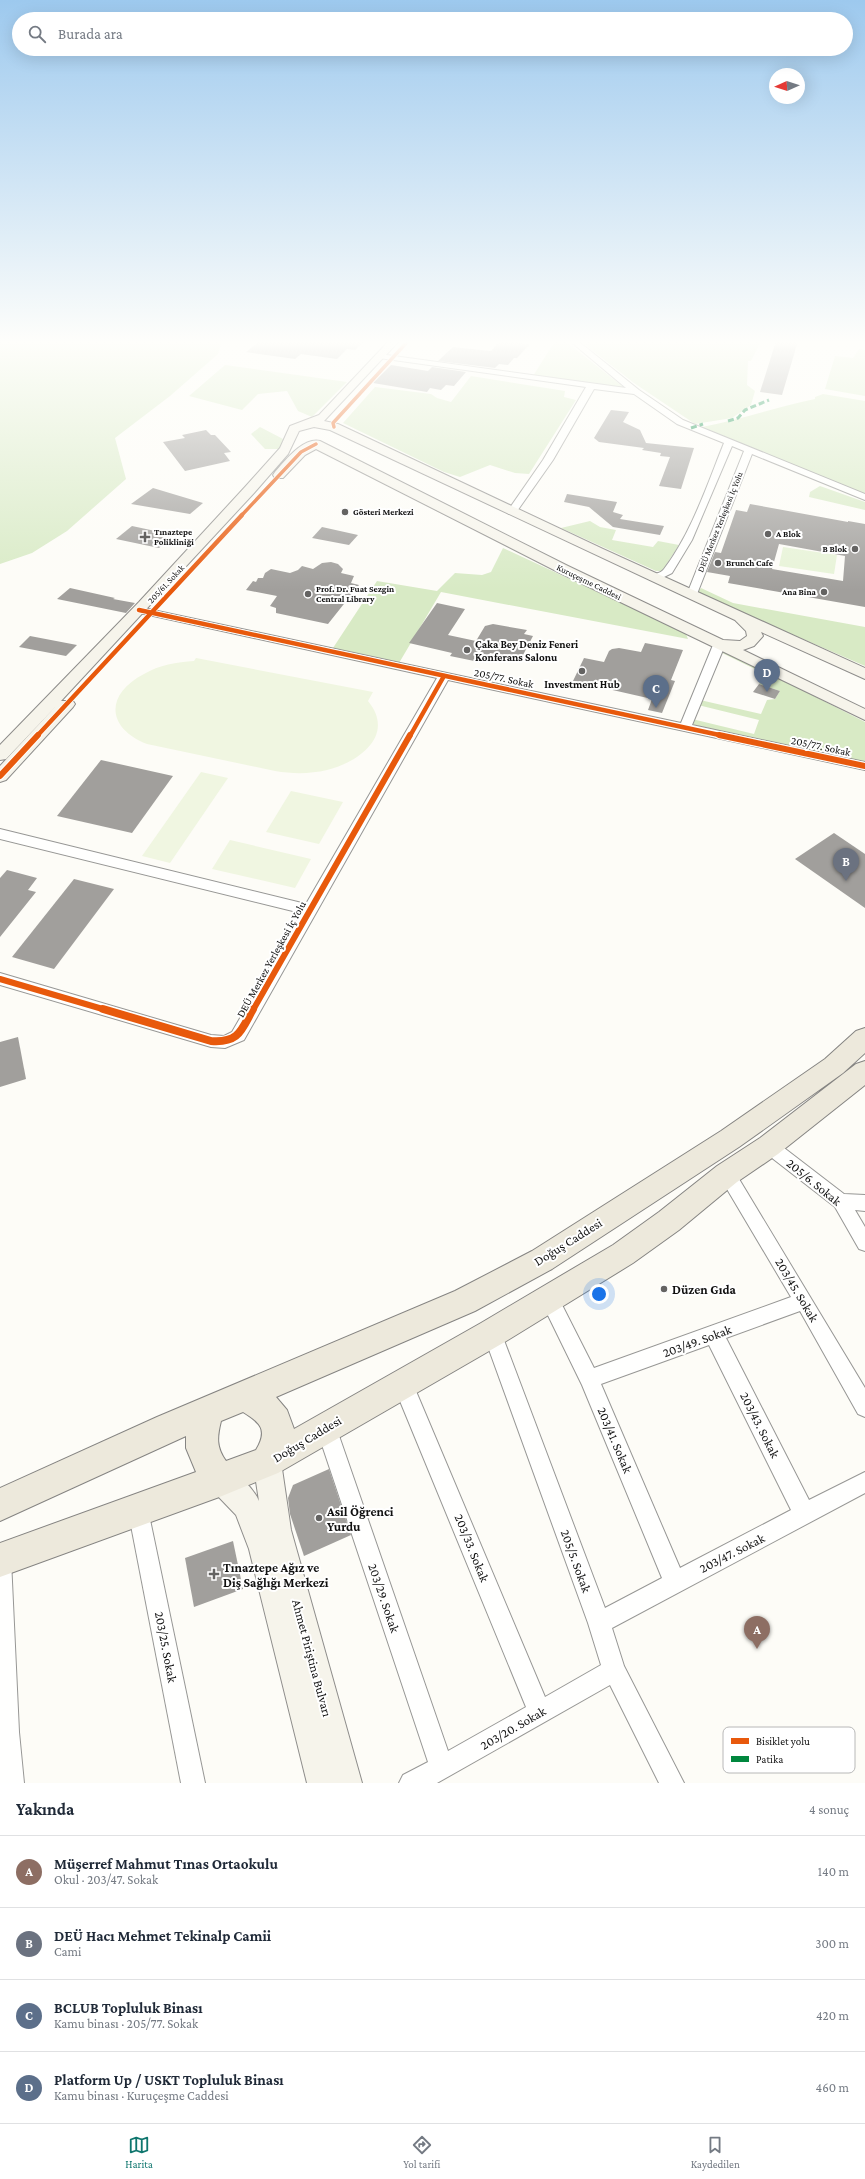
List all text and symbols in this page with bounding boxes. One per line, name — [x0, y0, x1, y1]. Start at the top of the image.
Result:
search box — [12, 12, 853, 56]
icon: search — [26, 23, 48, 45]
text: Burada ara — [58, 26, 123, 42]
north arrow — [769, 68, 805, 104]
street label: DEÜ Merkez Yerleşkesi İç Yolu — [695, 470, 745, 574]
marker: Gösteri Merkezi — [340, 507, 350, 517]
place label: Gösteri Merkezi — [353, 507, 414, 517]
place label: Tınaztepe Polikliniği — [154, 527, 194, 547]
marker: A Blok — [763, 529, 773, 539]
place label: A Blok — [775, 529, 801, 539]
marker: Tınaztepe Polikliniği — [139, 531, 151, 543]
place label: B Blok — [822, 544, 847, 554]
marker: B Blok — [850, 544, 860, 554]
marker: Brunch Cafe — [713, 558, 723, 568]
place label: Brunch Cafe — [726, 558, 773, 568]
street label: 205/61. Sokak — [146, 562, 187, 605]
street label: Kuruçeşme Caddesi — [555, 562, 623, 602]
place label: Prof. Dr. Fuat Sezgin Central Library — [316, 584, 395, 604]
place label: Ana Bina — [781, 587, 817, 597]
marker: Ana Bina — [819, 587, 829, 597]
marker: Prof. Dr. Fuat Sezgin Central Library — [303, 589, 313, 599]
place label: Çaka Bey Deniz Feneri Konferans Salonu — [475, 638, 579, 663]
marker: Çaka Bey Deniz Feneri Konferans Salonu — [462, 645, 472, 655]
pin: D — [754, 659, 780, 692]
street label: 205/77. Sokak — [473, 666, 536, 690]
marker: Investment Hub — [577, 666, 587, 676]
pin: C — [643, 675, 669, 708]
place label: Investment Hub — [544, 678, 620, 690]
street label: 205/77. Sokak — [790, 734, 853, 758]
pin: B — [833, 848, 859, 881]
street label: DEÜ Merkez Yerleşkesi İç Yolu — [234, 899, 309, 1020]
street label: 205/6. Sokak — [784, 1155, 845, 1209]
street label: Doğuş Caddesi — [531, 1215, 605, 1269]
street label: 203/45. Sokak — [772, 1255, 822, 1325]
place label: Düzen Gıda — [672, 1282, 737, 1297]
your location — [589, 1284, 609, 1304]
marker: Düzen Gıda — [659, 1284, 669, 1294]
street label: 203/49. Sokak — [661, 1321, 734, 1360]
street label: 203/43. Sokak — [737, 1390, 783, 1461]
street label: 203/41. Sokak — [594, 1405, 636, 1476]
street label: Doğuş Caddesi — [270, 1412, 345, 1465]
place label: Asil Öğrenci Yurdu — [326, 1504, 394, 1534]
street label: 203/33. Sokak — [452, 1512, 493, 1585]
marker: Asil Öğrenci Yurdu — [314, 1513, 324, 1523]
street label: 205/5. Sokak — [558, 1527, 595, 1595]
street label: 203/47. Sokak — [697, 1530, 768, 1576]
place label: Tınaztepe Ağız ve Diş Sağlığı Merkezi — [223, 1560, 329, 1590]
street label: 203/29. Sokak — [365, 1561, 403, 1635]
marker: Tınaztepe Ağız ve Diş Sağlığı Merkezi — [208, 1568, 220, 1580]
street label: Ahmet Piriştina Bulvarı — [289, 1598, 335, 1719]
street label: 203/25. Sokak — [152, 1610, 180, 1685]
pin: A — [744, 1616, 770, 1649]
street label: 203/20. Sokak — [478, 1703, 549, 1753]
legend — [723, 1727, 855, 1773]
text: Bisiklet yolu — [756, 1735, 810, 1748]
text: Patika — [756, 1753, 783, 1765]
text: Yakında — [16, 1800, 74, 1819]
text: 4 sonuç — [809, 1802, 849, 1817]
text: Müşerref Mahmut Tınas Ortaokulu — [54, 1856, 278, 1872]
text: A — [25, 1864, 33, 1879]
text: 140 m — [818, 1864, 849, 1879]
text: Okul · 203/47. Sokak — [54, 1872, 158, 1887]
text: DEÜ Hacı Mehmet Tekinalp Camii — [54, 1928, 271, 1944]
text: B — [25, 1936, 33, 1951]
text: 300 m — [815, 1936, 849, 1951]
text: Cami — [54, 1944, 81, 1959]
text: BCLUB Topluluk Binası — [54, 2000, 203, 2016]
text: C — [25, 2008, 33, 2023]
text: 420 m — [816, 2008, 849, 2023]
text: Kamu binası · 205/77. Sokak — [54, 2016, 198, 2031]
text: Platform Up / USKT Topluluk Binası — [54, 2072, 284, 2088]
text: D — [25, 2080, 33, 2095]
text: 460 m — [816, 2080, 849, 2095]
text: Kamu binası · Kuruçeşme Caddesi — [54, 2088, 229, 2103]
tab: Harita — [125, 2134, 153, 2170]
tab: Yol tarifi — [403, 2134, 440, 2170]
tab: Kaydedilen — [691, 2134, 740, 2170]

